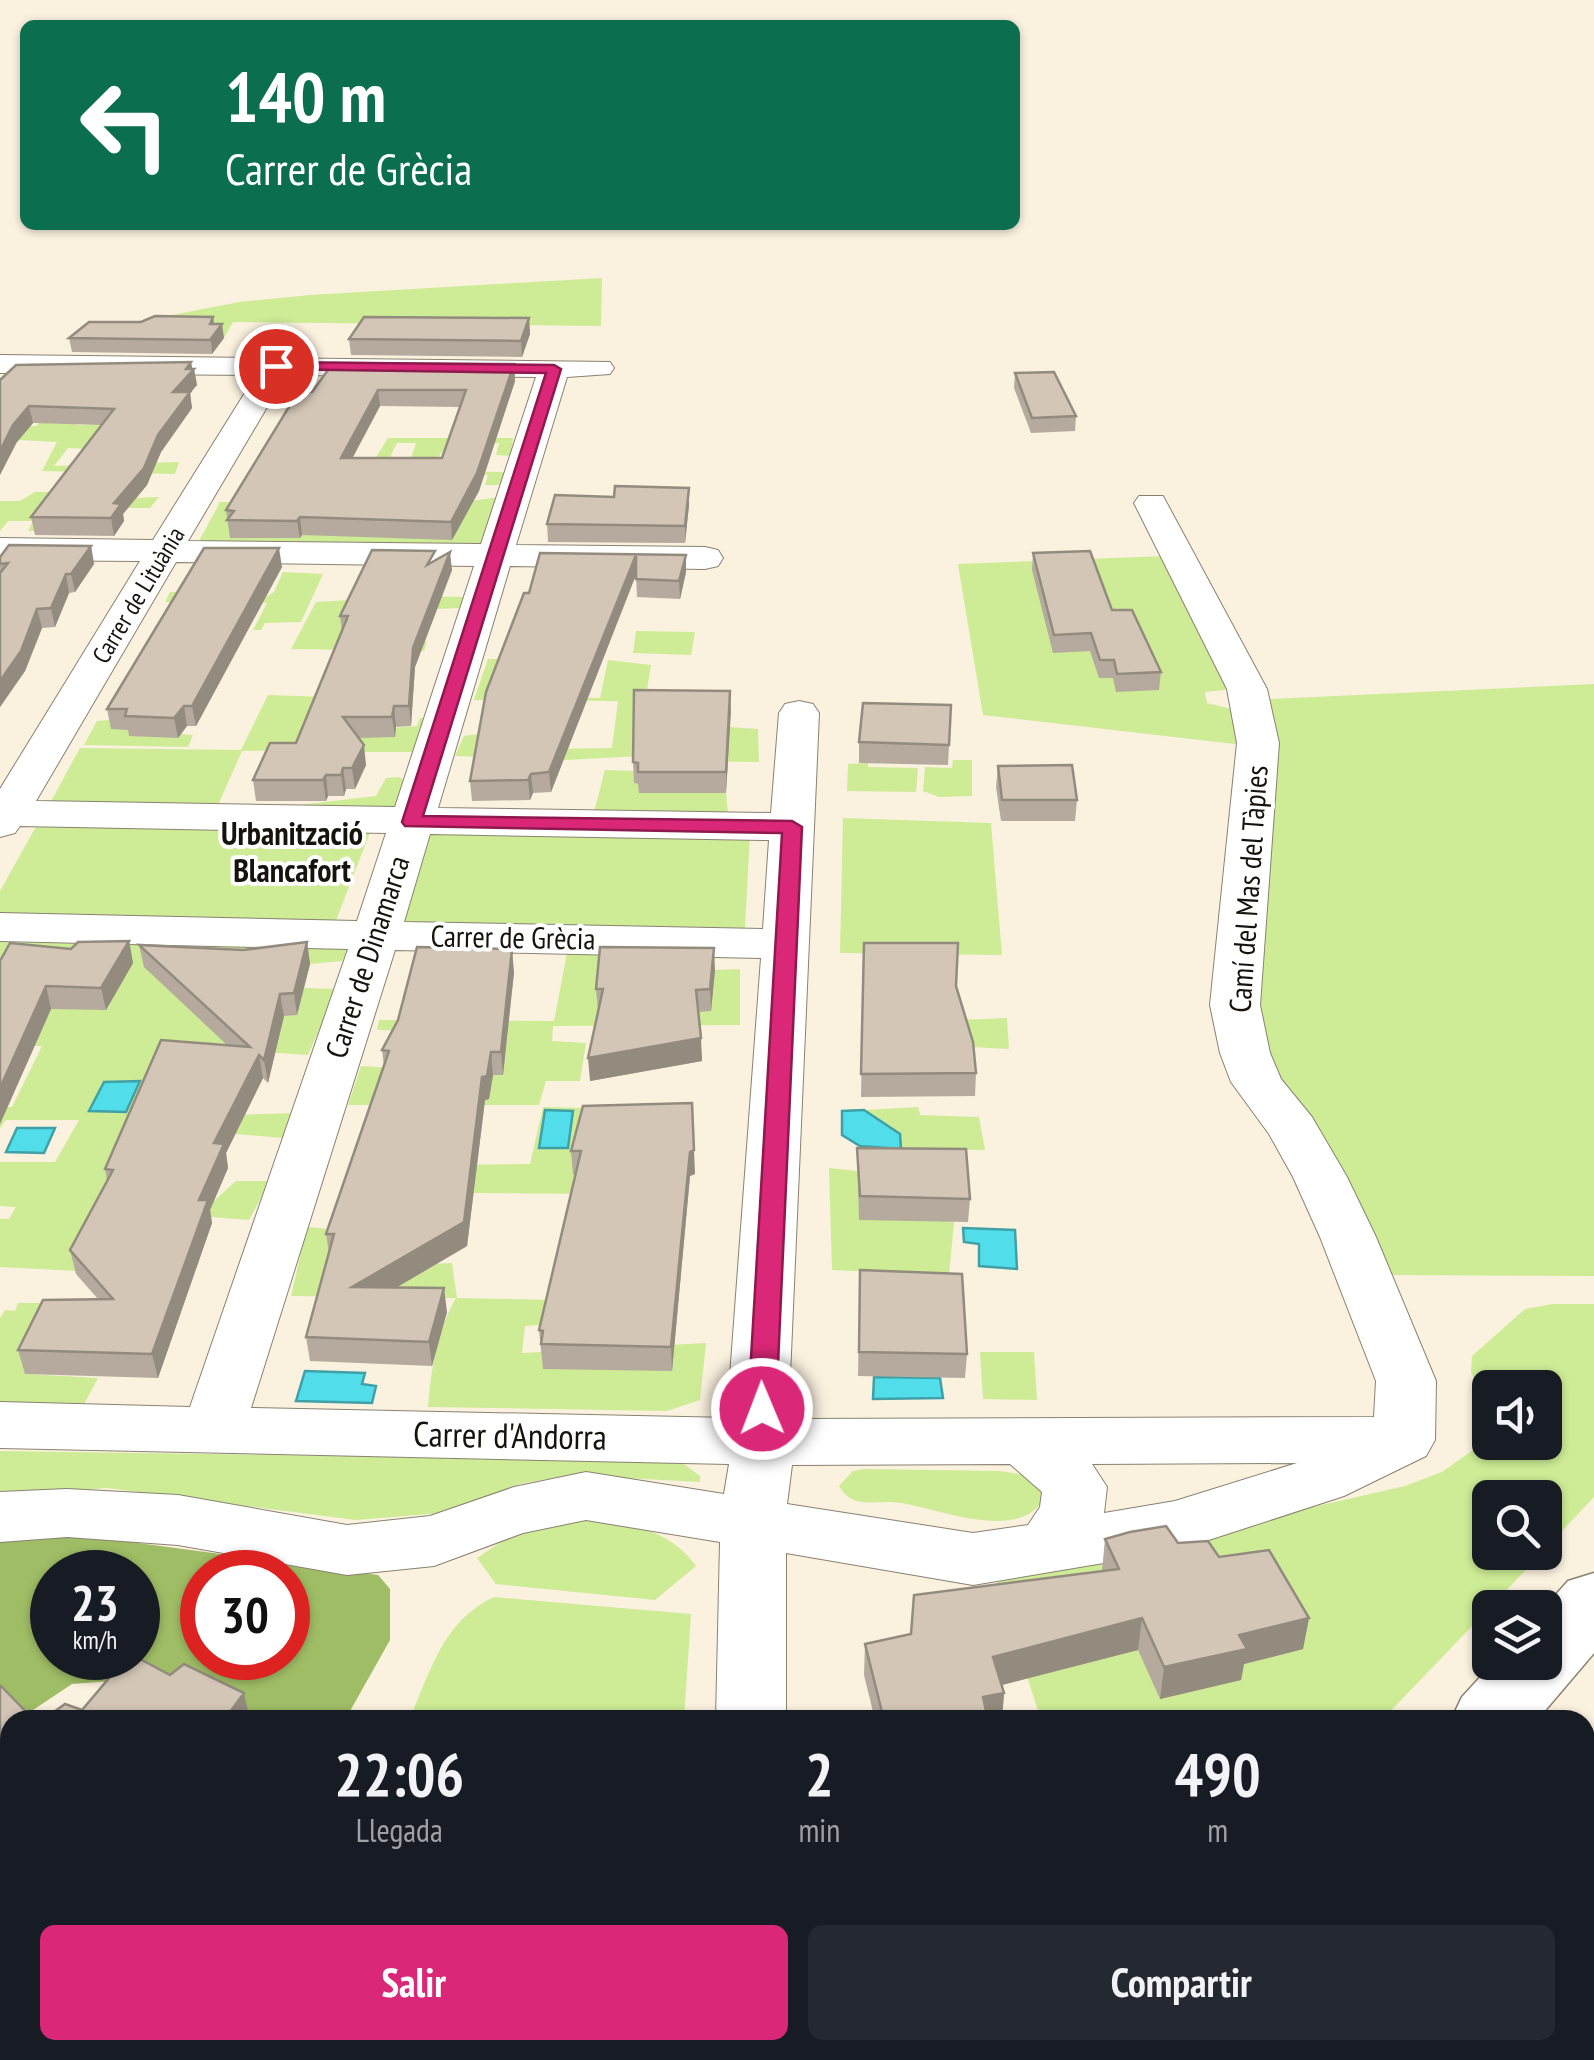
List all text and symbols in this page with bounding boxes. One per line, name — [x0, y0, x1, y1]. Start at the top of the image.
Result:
text: 140 m — [225, 51, 386, 141]
icon: left — [60, 60, 190, 190]
text: Carrer de Grècia — [225, 139, 472, 197]
pin — [234, 324, 319, 409]
icon: arrive — [249, 339, 304, 394]
street label: Carrer de Lituània — [85, 521, 191, 669]
street label: Camí del Mas del Tàpies — [1219, 764, 1276, 1014]
district label: Urbanització Blancafort — [221, 812, 363, 891]
street label: Carrer de Dinamarca — [316, 850, 418, 1063]
street label: Carrer de Grècia — [430, 916, 596, 957]
position arrow — [710, 1357, 814, 1461]
map controls — [1472, 1370, 1562, 1680]
button: sound — [1472, 1370, 1562, 1460]
street label: Carrer d'Andorra — [413, 1410, 607, 1460]
button: search — [1472, 1480, 1562, 1570]
speed limit sign: 30 — [180, 1550, 310, 1680]
text: 23 — [71, 1570, 119, 1635]
button: layers — [1472, 1590, 1562, 1680]
text: km/h — [73, 1624, 117, 1656]
text: 22:06 — [334, 1735, 464, 1813]
text: 2 — [805, 1735, 834, 1813]
text: 490 — [1175, 1735, 1261, 1813]
text: Llegada — [356, 1809, 443, 1851]
text: min — [798, 1809, 840, 1851]
text: m — [1207, 1809, 1228, 1851]
button: Salir — [40, 1925, 788, 2040]
button: Compartir — [808, 1925, 1555, 2040]

